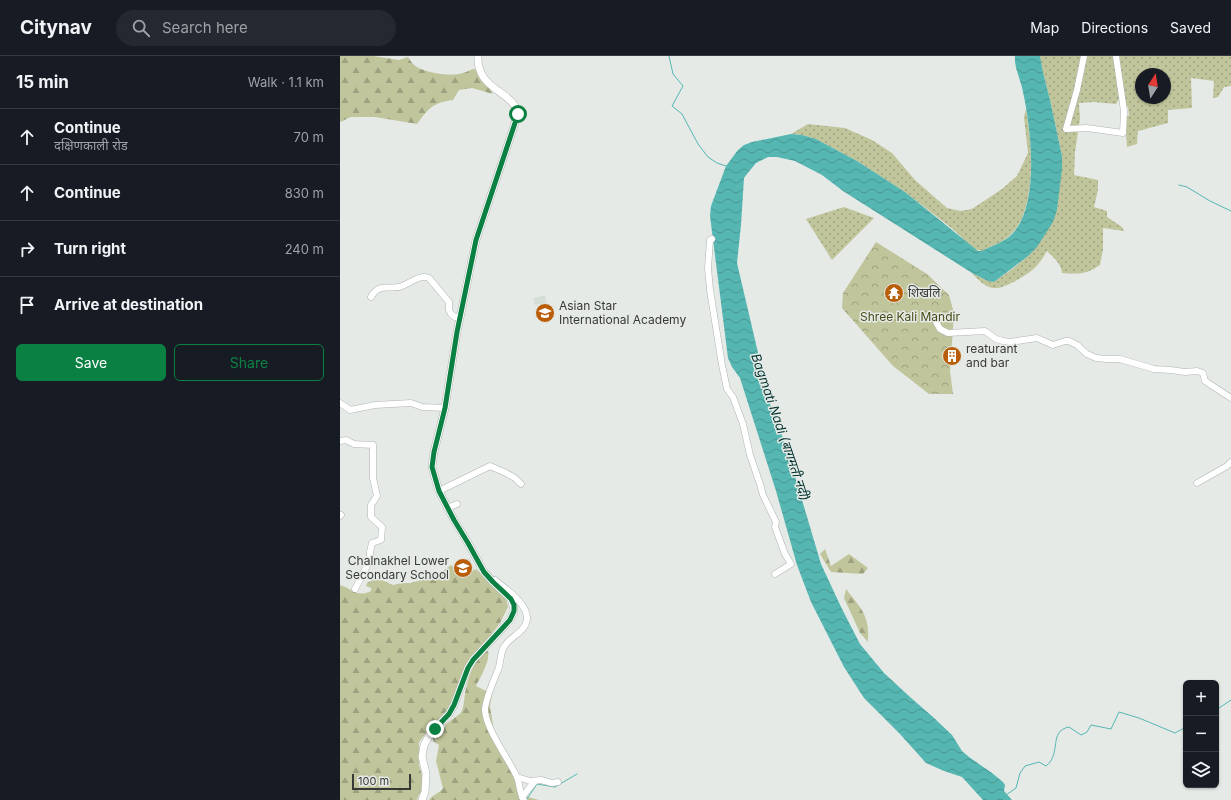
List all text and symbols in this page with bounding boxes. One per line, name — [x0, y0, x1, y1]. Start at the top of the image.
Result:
search box — [116, 10, 396, 46]
text: Citynav — [20, 16, 92, 39]
icon: search — [130, 17, 152, 39]
text: Search here — [162, 18, 248, 37]
text: Map — [1030, 19, 1059, 36]
text: Directions — [1081, 19, 1148, 36]
text: Saved — [1170, 19, 1211, 36]
north arrow — [1135, 68, 1171, 104]
text: 15 min — [16, 72, 69, 92]
text: Walk · 1.1 km — [248, 74, 324, 90]
route start — [509, 105, 527, 123]
text: Continue — [54, 118, 121, 137]
icon: ahead — [16, 126, 38, 148]
text: 70 m — [294, 129, 324, 145]
text: दक्षिणकाली रोड — [54, 137, 128, 153]
icon: ahead — [16, 182, 38, 204]
text: Continue — [54, 183, 121, 202]
text: 830 m — [285, 185, 324, 201]
icon: right — [16, 238, 38, 260]
text: Turn right — [54, 239, 126, 258]
text: 240 m — [285, 241, 324, 257]
temple icon: शिखलि — [883, 282, 905, 304]
place label: शिखलि — [908, 285, 941, 300]
icon: arrive — [16, 294, 38, 316]
text: Arrive at destination — [54, 295, 203, 314]
place label: Asian Star International Academy — [559, 298, 686, 327]
school or university icon: Asian Star International Academy — [534, 302, 556, 324]
park label: Shree Kali Mandir — [860, 309, 960, 324]
place label: reaturant and bar — [966, 341, 1018, 370]
button: Save — [16, 344, 166, 381]
button: Share — [174, 344, 324, 381]
building icon: reaturant and bar — [941, 345, 963, 367]
water label: Bagmati Nadi (बागमती नदी) — [748, 351, 814, 503]
place label: Chalnakhel Lower Secondary School — [345, 553, 449, 582]
school or university icon: Chalnakhel Lower Secondary School — [452, 557, 474, 579]
map controls — [1183, 680, 1219, 788]
button: + — [1183, 680, 1219, 716]
button: − — [1183, 716, 1219, 752]
route end — [426, 720, 444, 738]
button: layers — [1183, 752, 1219, 788]
scale bar — [352, 772, 411, 791]
text: 100 m — [358, 774, 389, 788]

